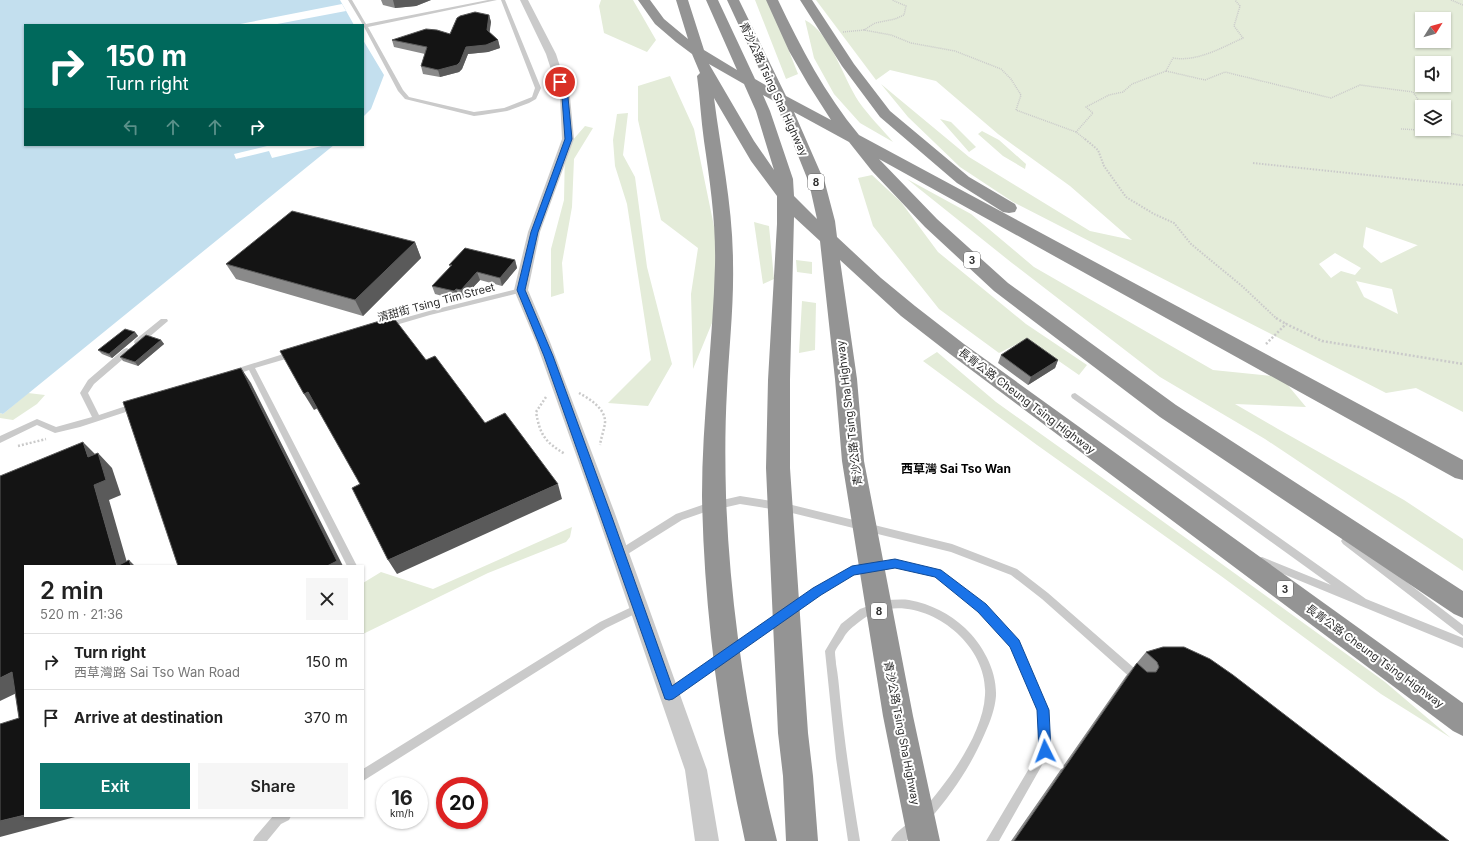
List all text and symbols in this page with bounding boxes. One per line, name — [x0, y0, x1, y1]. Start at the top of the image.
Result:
north arrow — [1415, 12, 1451, 48]
map controls — [1415, 12, 1451, 136]
street label: 青沙公路 Tsing Sha Highway — [737, 20, 811, 158]
text: 150 m — [106, 39, 187, 73]
icon: right — [40, 40, 92, 92]
button: sound — [1415, 56, 1451, 92]
pin — [543, 65, 577, 99]
icon: arrive — [549, 71, 571, 93]
text: Turn right — [106, 73, 189, 94]
button: layers — [1415, 100, 1451, 136]
icon: left — [120, 116, 142, 138]
icon: ahead — [162, 116, 184, 138]
icon: ahead — [204, 116, 226, 138]
icon: right — [246, 116, 268, 138]
road number: 8 — [808, 174, 824, 190]
road number: 3 — [964, 252, 980, 268]
street label: 清甜街 Tsing Tim Street — [376, 280, 497, 324]
street label: 青沙公路 Tsing Sha Highway — [833, 340, 865, 486]
street label: 長青公路 Cheung Tsing Highway — [956, 345, 1098, 457]
district label: 西草灣 Sai Tso Wan — [901, 461, 1011, 476]
text: 2 min — [40, 576, 104, 605]
button: close — [306, 578, 348, 620]
road number: 3 — [1277, 581, 1293, 597]
street label: 長青公路 Cheung Tsing Highway — [1303, 601, 1447, 711]
road number: 8 — [871, 603, 887, 619]
text: 520 m · 21:36 — [40, 606, 123, 622]
text: Turn right — [74, 643, 146, 662]
icon: right — [40, 651, 62, 673]
text: 150 m — [306, 652, 348, 671]
street label: 青沙公路 Tsing Sha Highway — [881, 660, 923, 806]
text: 西草灣路 Sai Tso Wan Road — [74, 664, 240, 680]
icon: arrive — [40, 707, 62, 729]
text: Arrive at destination — [74, 708, 223, 727]
text: 370 m — [304, 708, 348, 727]
position arrow — [1024, 730, 1066, 772]
button: Exit — [40, 763, 190, 809]
button: Share — [198, 763, 348, 809]
speed limit sign: 20 — [436, 777, 488, 829]
text: 16 — [391, 786, 413, 810]
text: km/h — [390, 807, 414, 819]

